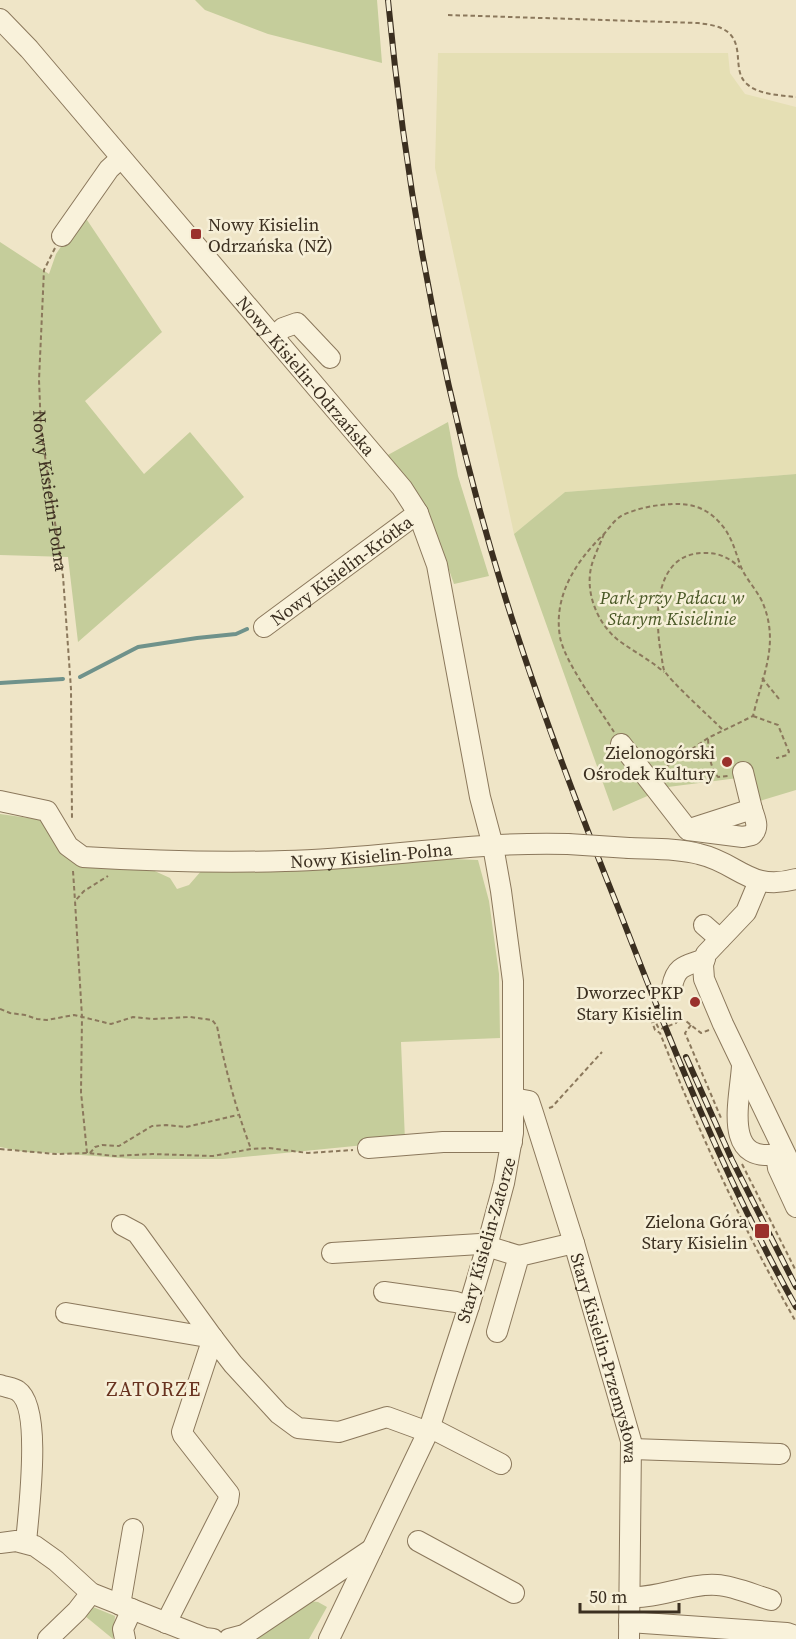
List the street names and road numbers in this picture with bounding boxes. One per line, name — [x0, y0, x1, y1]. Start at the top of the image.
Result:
street label: Nowy Kisielin-Odrzańska — [231, 290, 382, 461]
street label: Nowy Kisielin-Polna — [28, 409, 75, 574]
street label: Nowy Kisielin-Krótka — [265, 508, 418, 631]
street label: Nowy Kisielin-Polna — [290, 836, 454, 873]
street label: Stary Kisielin-Zatorze — [450, 1154, 522, 1326]
street label: Stary Kisielin-Przemysłowa — [565, 1250, 643, 1465]

